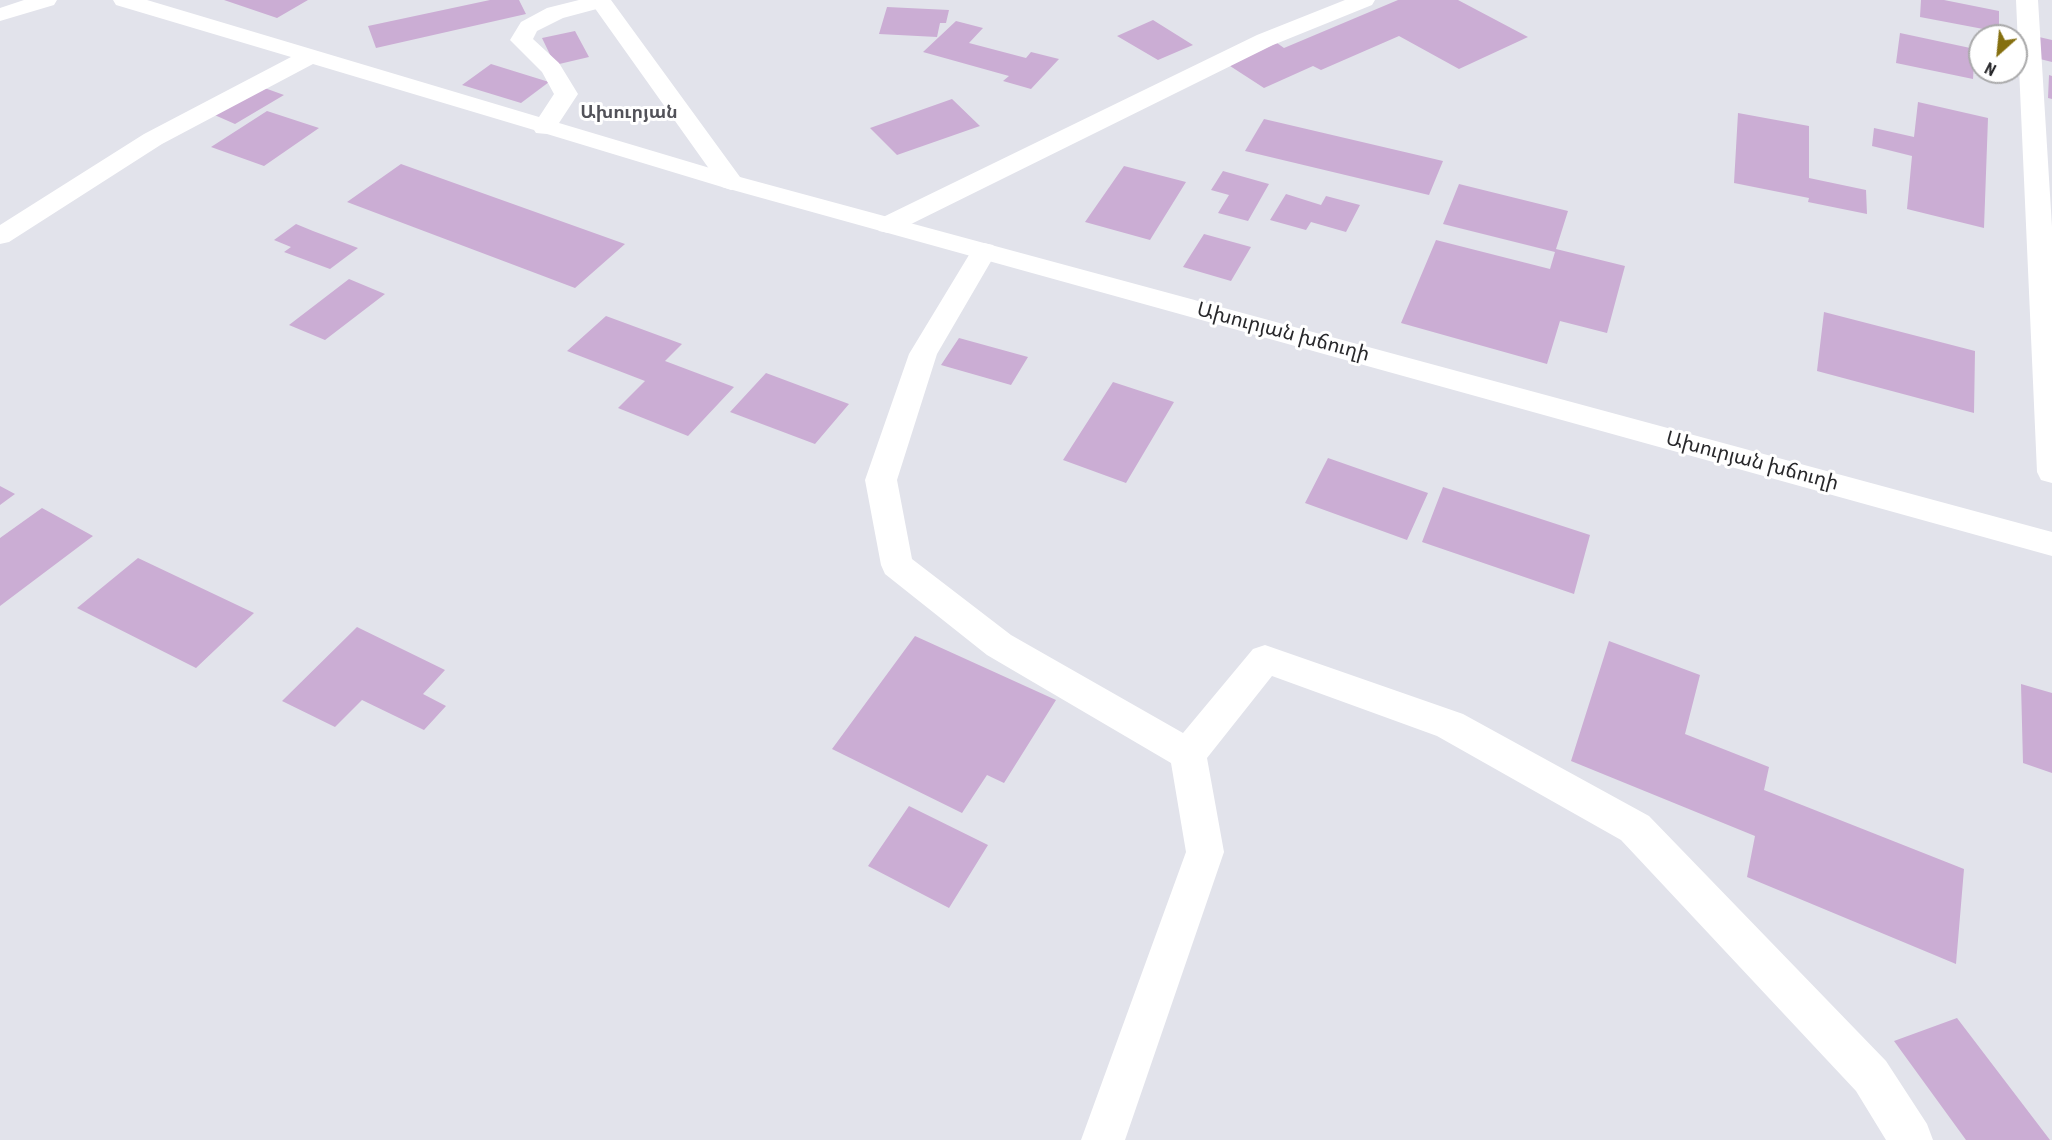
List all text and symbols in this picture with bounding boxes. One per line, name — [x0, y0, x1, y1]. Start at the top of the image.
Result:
north arrow — [1968, 24, 2028, 84]
text: N — [1982, 58, 1999, 79]
district label: Ախուրյան — [580, 102, 678, 124]
street label: Ախուրյան խճուղի — [1194, 298, 1372, 368]
street label: Ախուրյան խճուղի — [1663, 427, 1841, 497]

